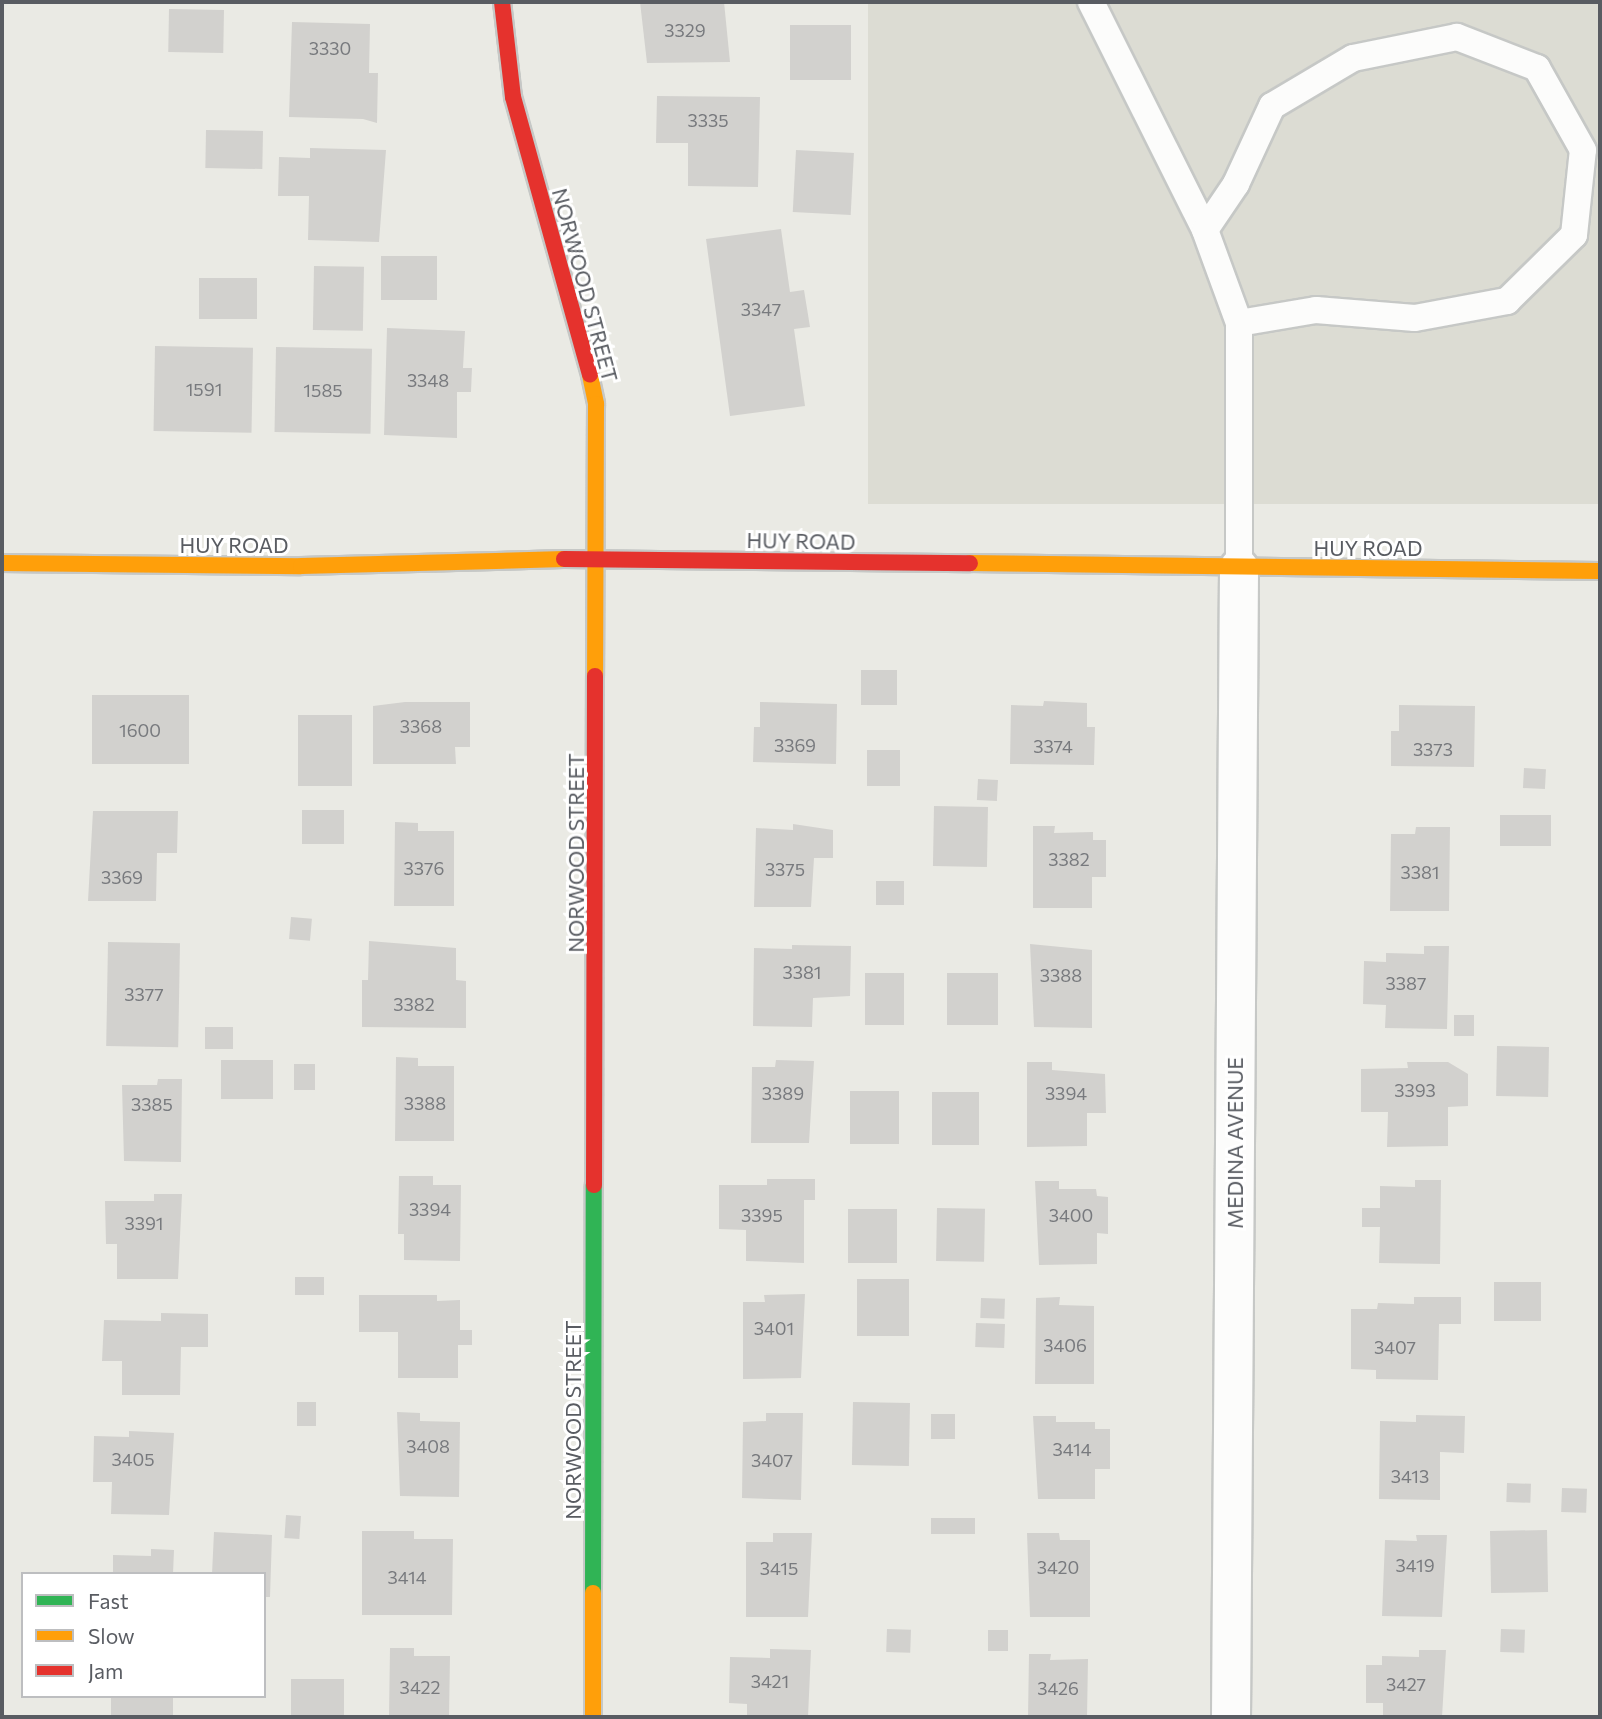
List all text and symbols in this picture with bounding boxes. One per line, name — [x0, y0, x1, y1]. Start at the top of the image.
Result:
house number: 3329 — [664, 19, 706, 41]
house number: 3330 — [309, 37, 351, 59]
house number: 3335 — [687, 109, 729, 131]
street label: NORWOOD STREET — [547, 185, 623, 385]
house number: 3347 — [741, 298, 781, 320]
house number: 3348 — [407, 369, 449, 391]
house number: 1591 — [186, 378, 222, 400]
house number: 1585 — [303, 379, 343, 401]
street label: HUY ROAD — [746, 527, 856, 555]
street label: HUY ROAD — [179, 532, 289, 558]
street label: HUY ROAD — [1313, 535, 1423, 561]
house number: 3368 — [400, 715, 442, 737]
house number: 1600 — [119, 719, 161, 741]
house number: 3369 — [774, 734, 816, 756]
house number: 3374 — [1033, 735, 1073, 757]
house number: 3373 — [1413, 738, 1453, 760]
street label: NORWOOD STREET — [563, 753, 589, 953]
house number: 3382 — [1048, 848, 1090, 870]
house number: 3376 — [404, 857, 444, 879]
house number: 3375 — [765, 858, 805, 880]
house number: 3381 — [1400, 861, 1440, 883]
house number: 3369 — [101, 866, 143, 888]
house number: 3381 — [782, 961, 822, 983]
house number: 3388 — [1040, 964, 1082, 986]
house number: 3387 — [1386, 972, 1426, 994]
house number: 3377 — [124, 983, 164, 1005]
house number: 3382 — [393, 993, 435, 1015]
street label: MEDINA AVENUE — [1222, 1057, 1248, 1229]
house number: 3393 — [1394, 1079, 1436, 1101]
house number: 3389 — [762, 1082, 804, 1104]
house number: 3394 — [1045, 1082, 1087, 1104]
house number: 3388 — [404, 1092, 446, 1114]
house number: 3385 — [131, 1093, 173, 1115]
house number: 3394 — [409, 1198, 451, 1220]
house number: 3395 — [741, 1204, 783, 1226]
house number: 3400 — [1049, 1204, 1093, 1226]
house number: 3391 — [124, 1212, 164, 1234]
house number: 3401 — [754, 1317, 794, 1339]
street label: NORWOOD STREET — [560, 1320, 586, 1520]
house number: 3406 — [1043, 1334, 1087, 1356]
house number: 3407 — [1374, 1336, 1416, 1358]
house number: 3408 — [406, 1435, 450, 1457]
house number: 3414 — [1052, 1438, 1092, 1460]
house number: 3405 — [111, 1448, 155, 1470]
house number: 3407 — [751, 1449, 793, 1471]
house number: 3413 — [1391, 1465, 1429, 1487]
house number: 3419 — [1395, 1554, 1435, 1576]
house number: 3420 — [1037, 1556, 1079, 1578]
house number: 3415 — [760, 1557, 798, 1579]
house number: 3414 — [387, 1566, 427, 1588]
legend — [21, 1572, 266, 1698]
text: Fast — [88, 1588, 129, 1613]
text: Slow — [88, 1623, 135, 1648]
text: Jam — [88, 1658, 123, 1683]
house number: 3421 — [751, 1670, 789, 1692]
house number: 3427 — [1386, 1673, 1426, 1695]
house number: 3422 — [400, 1676, 440, 1698]
house number: 3426 — [1037, 1677, 1079, 1699]

